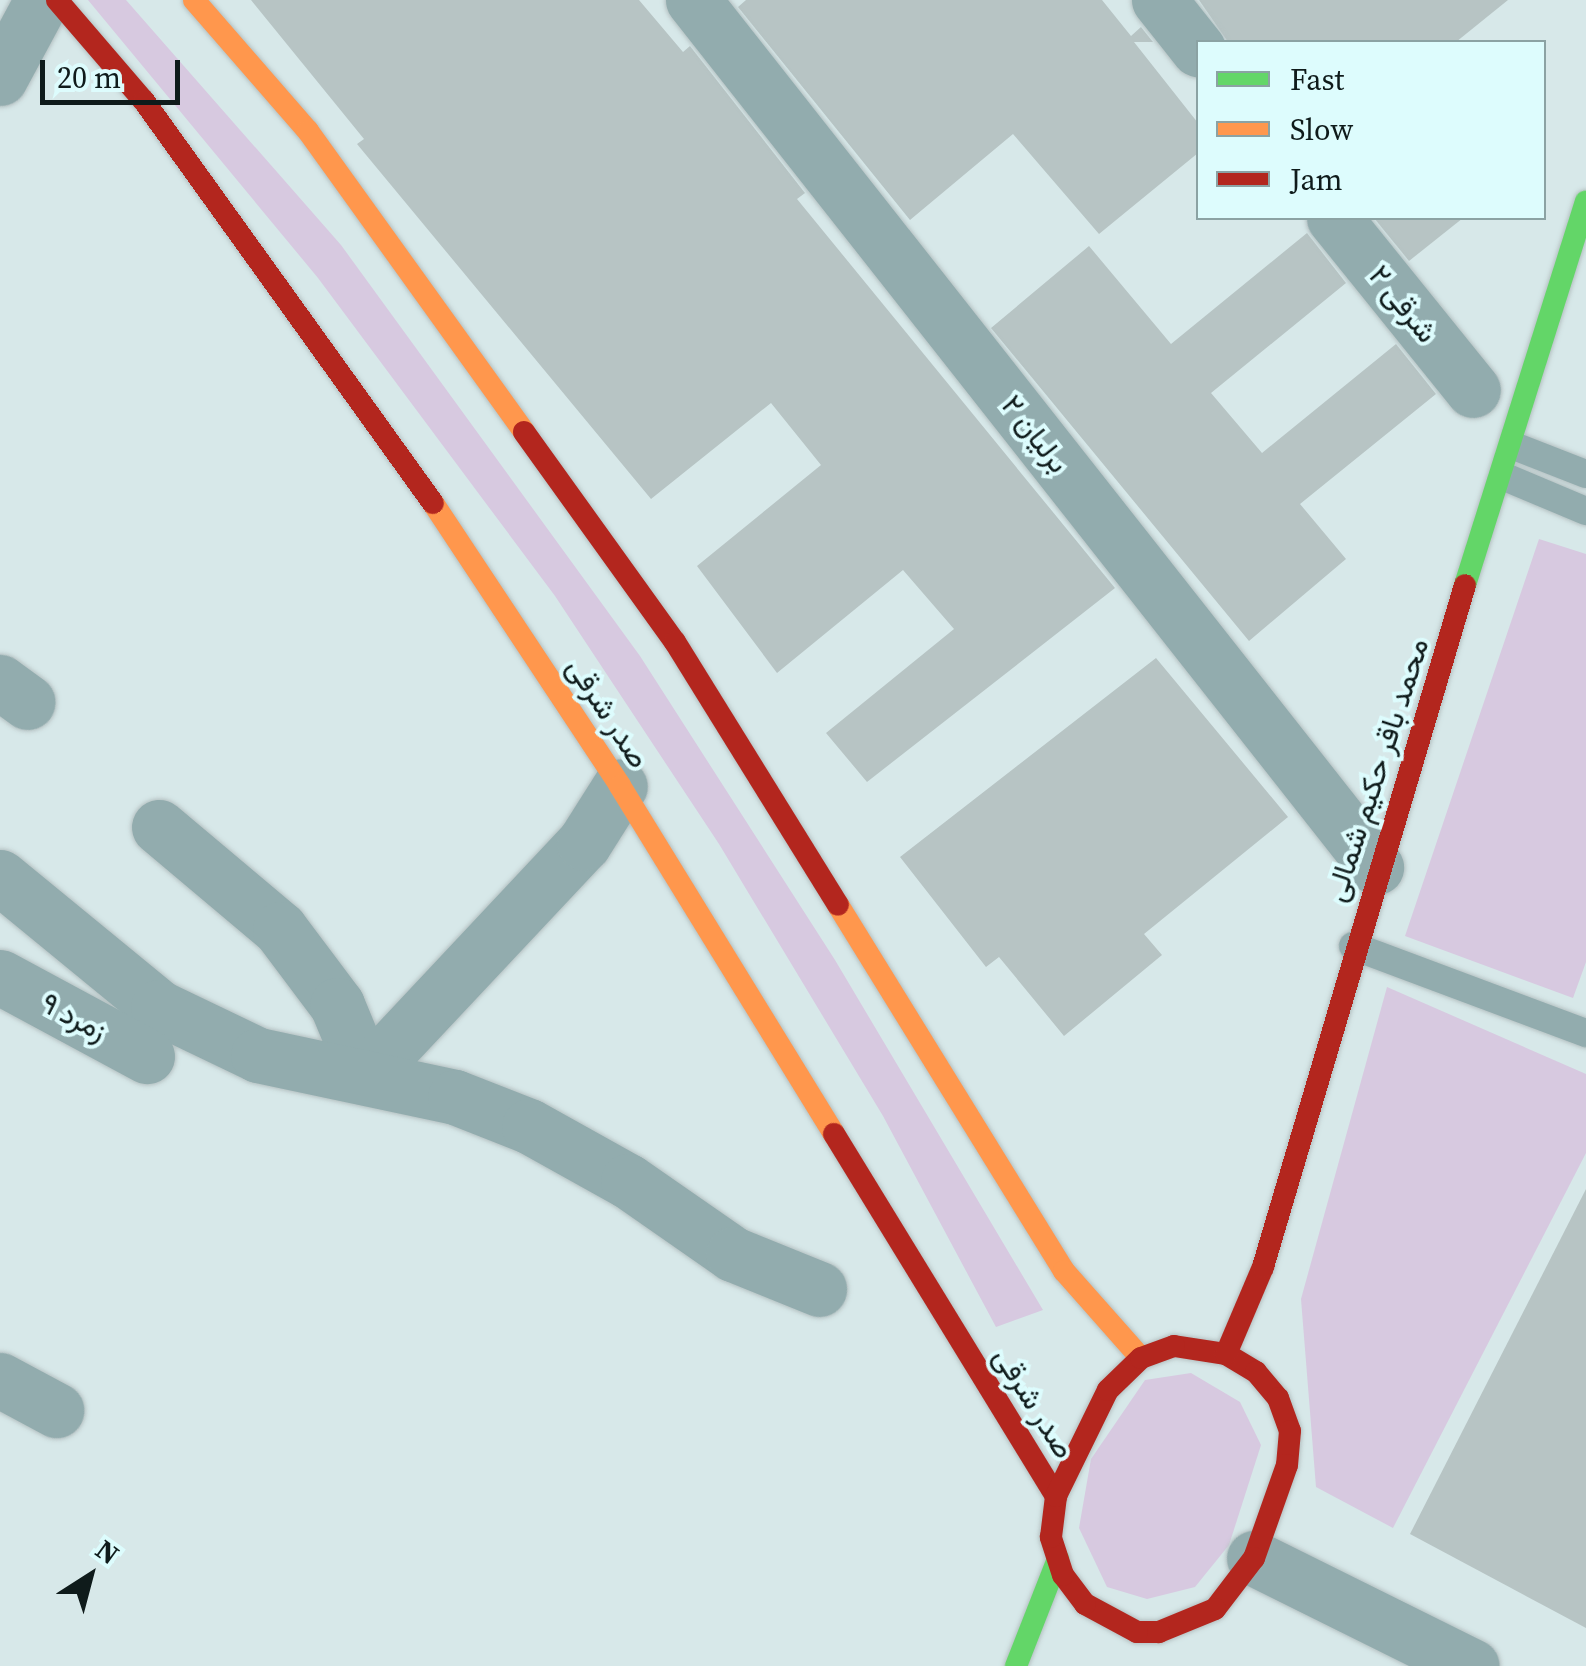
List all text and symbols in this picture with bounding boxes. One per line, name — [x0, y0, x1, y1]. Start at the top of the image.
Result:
scale bar — [45, 40, 185, 102]
legend — [1196, 40, 1546, 220]
text: 20 m — [57, 57, 121, 98]
text: Fast — [1290, 59, 1344, 100]
text: Slow — [1290, 109, 1353, 150]
text: Jam — [1290, 159, 1343, 200]
street label: ۲ شرقی — [1361, 258, 1445, 350]
street label: برلیان ۲ — [993, 388, 1077, 480]
street label: محمد باقر حکیم شمالی — [1317, 634, 1437, 906]
street label: صدر شرقی — [559, 651, 657, 775]
street label: زمرد ۹ — [35, 985, 113, 1049]
street label: صدر شرقی — [986, 1341, 1082, 1465]
north arrow — [40, 1526, 140, 1626]
text: N — [88, 1530, 127, 1573]

